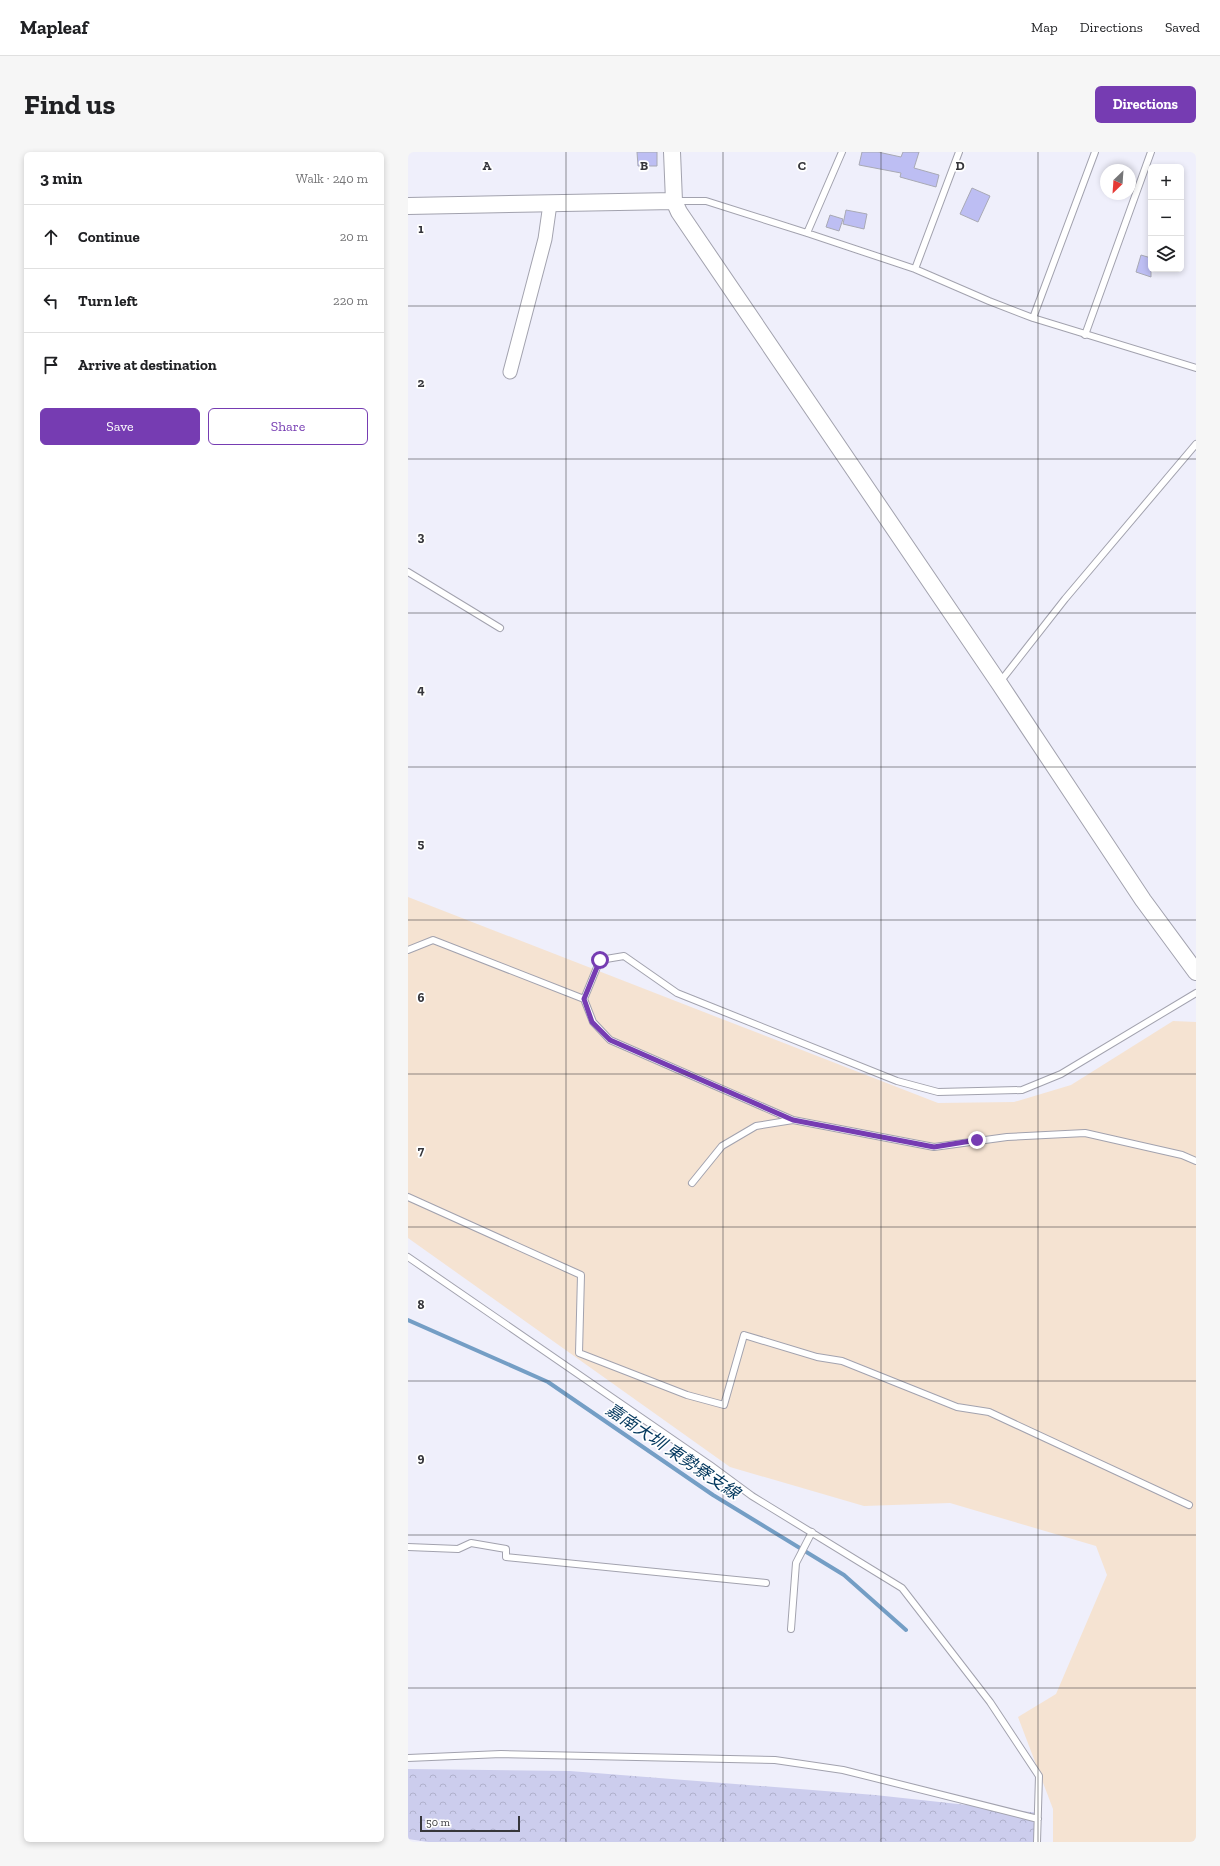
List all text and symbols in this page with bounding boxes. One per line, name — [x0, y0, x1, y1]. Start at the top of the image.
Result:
text: Mapleaf — [20, 16, 88, 39]
text: Map — [1031, 19, 1058, 36]
text: Directions — [1080, 19, 1143, 36]
text: Saved — [1165, 19, 1200, 36]
button: Directions — [1095, 86, 1196, 123]
text: Find us — [24, 88, 115, 121]
text: A — [483, 158, 492, 173]
text: B — [640, 158, 648, 173]
text: C — [798, 158, 806, 173]
text: D — [955, 158, 965, 173]
north arrow — [1100, 164, 1136, 200]
map controls — [1148, 164, 1184, 272]
button: + — [1148, 164, 1184, 200]
text: 3 min — [40, 168, 82, 188]
text: Walk · 240 m — [296, 171, 368, 186]
button: − — [1148, 200, 1184, 236]
text: 1 — [418, 221, 424, 236]
icon: ahead — [40, 226, 62, 248]
text: Continue — [78, 228, 140, 246]
text: 20 m — [340, 229, 368, 244]
button: layers — [1148, 236, 1184, 272]
icon: left — [40, 290, 62, 312]
text: Turn left — [78, 292, 138, 310]
text: 220 m — [333, 293, 368, 308]
icon: arrive — [40, 354, 62, 376]
text: Arrive at destination — [78, 356, 217, 374]
text: 2 — [418, 375, 425, 390]
button: Save — [40, 408, 200, 445]
button: Share — [208, 408, 368, 445]
text: 3 — [418, 529, 425, 544]
text: 4 — [417, 682, 425, 697]
text: 5 — [418, 836, 425, 851]
route start — [591, 951, 609, 969]
text: 6 — [418, 990, 425, 1005]
route end — [968, 1131, 986, 1149]
text: 7 — [418, 1143, 425, 1158]
text: 8 — [417, 1297, 425, 1312]
water label: 嘉南大圳 東勢寮支線 — [602, 1399, 745, 1504]
text: 9 — [418, 1450, 425, 1465]
scale bar — [420, 1814, 520, 1833]
text: 50 m — [426, 1816, 450, 1829]

